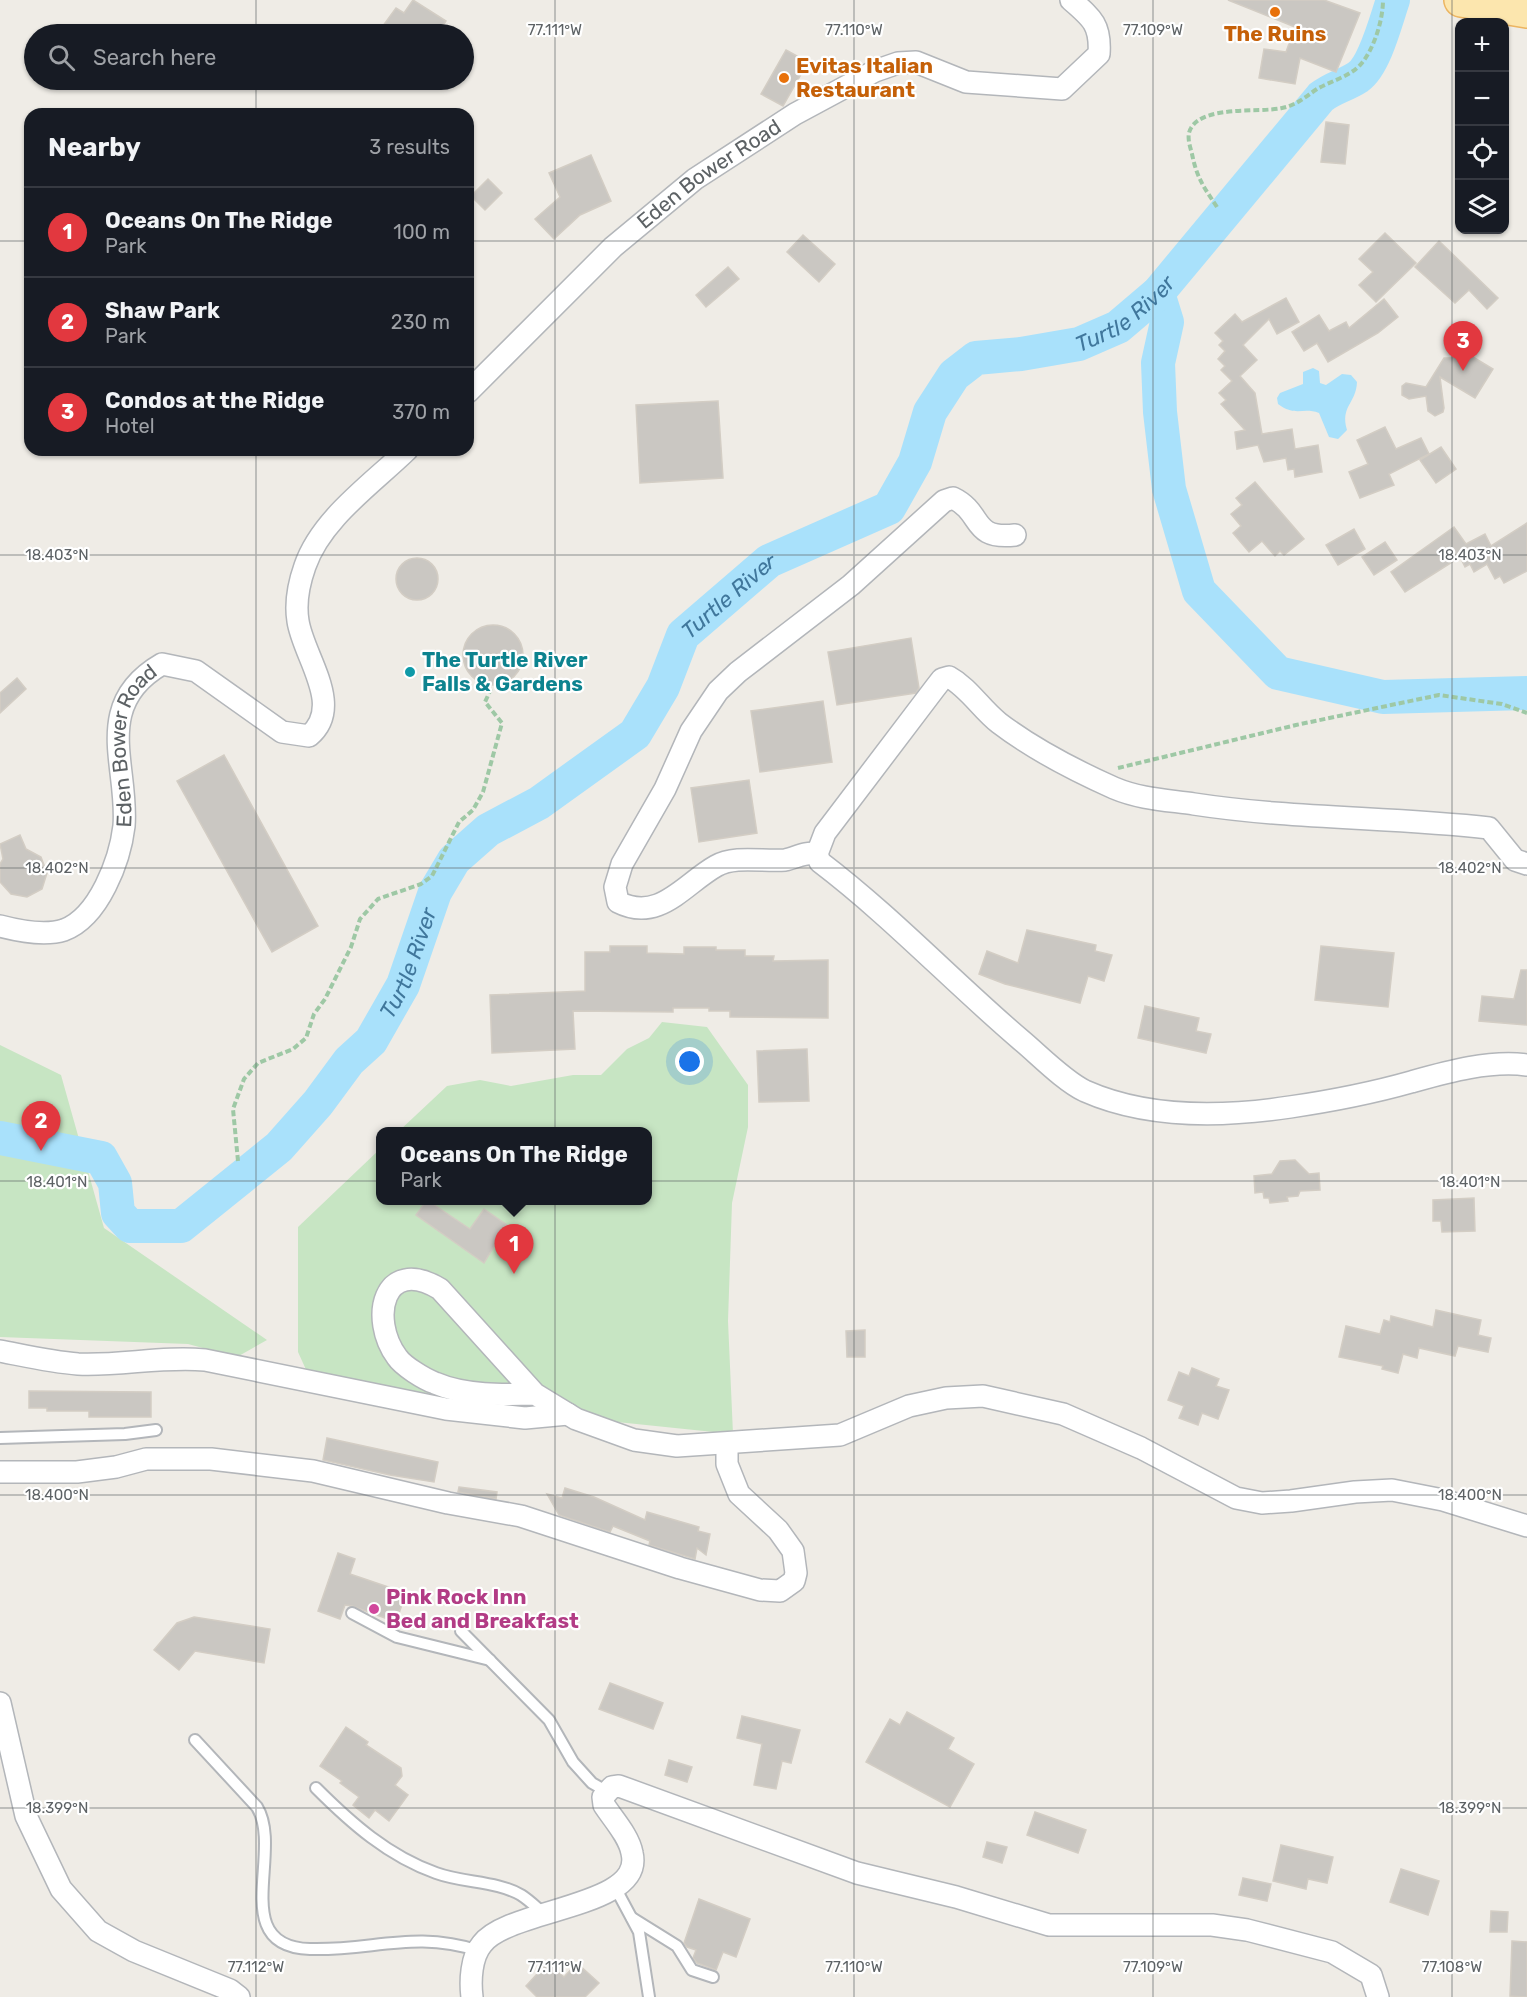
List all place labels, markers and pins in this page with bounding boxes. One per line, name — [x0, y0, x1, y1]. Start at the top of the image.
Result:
marker: The Ruins — [1268, 5, 1282, 19]
place label: The Ruins — [1224, 21, 1326, 46]
place label: Evitas Italian Restaurant — [796, 53, 933, 102]
marker: Evitas Italian Restaurant — [777, 71, 791, 85]
pin: 3 — [1444, 322, 1482, 371]
place label: The Turtle River Falls & Gardens — [422, 647, 588, 696]
marker: The Turtle River Falls & Gardens — [403, 665, 417, 679]
pin: 2 — [22, 1102, 60, 1151]
pin: 1 — [494, 1224, 534, 1274]
place label: Pink Rock Inn Bed and Breakfast — [386, 1584, 579, 1633]
marker: Pink Rock Inn Bed and Breakfast — [367, 1602, 381, 1616]

